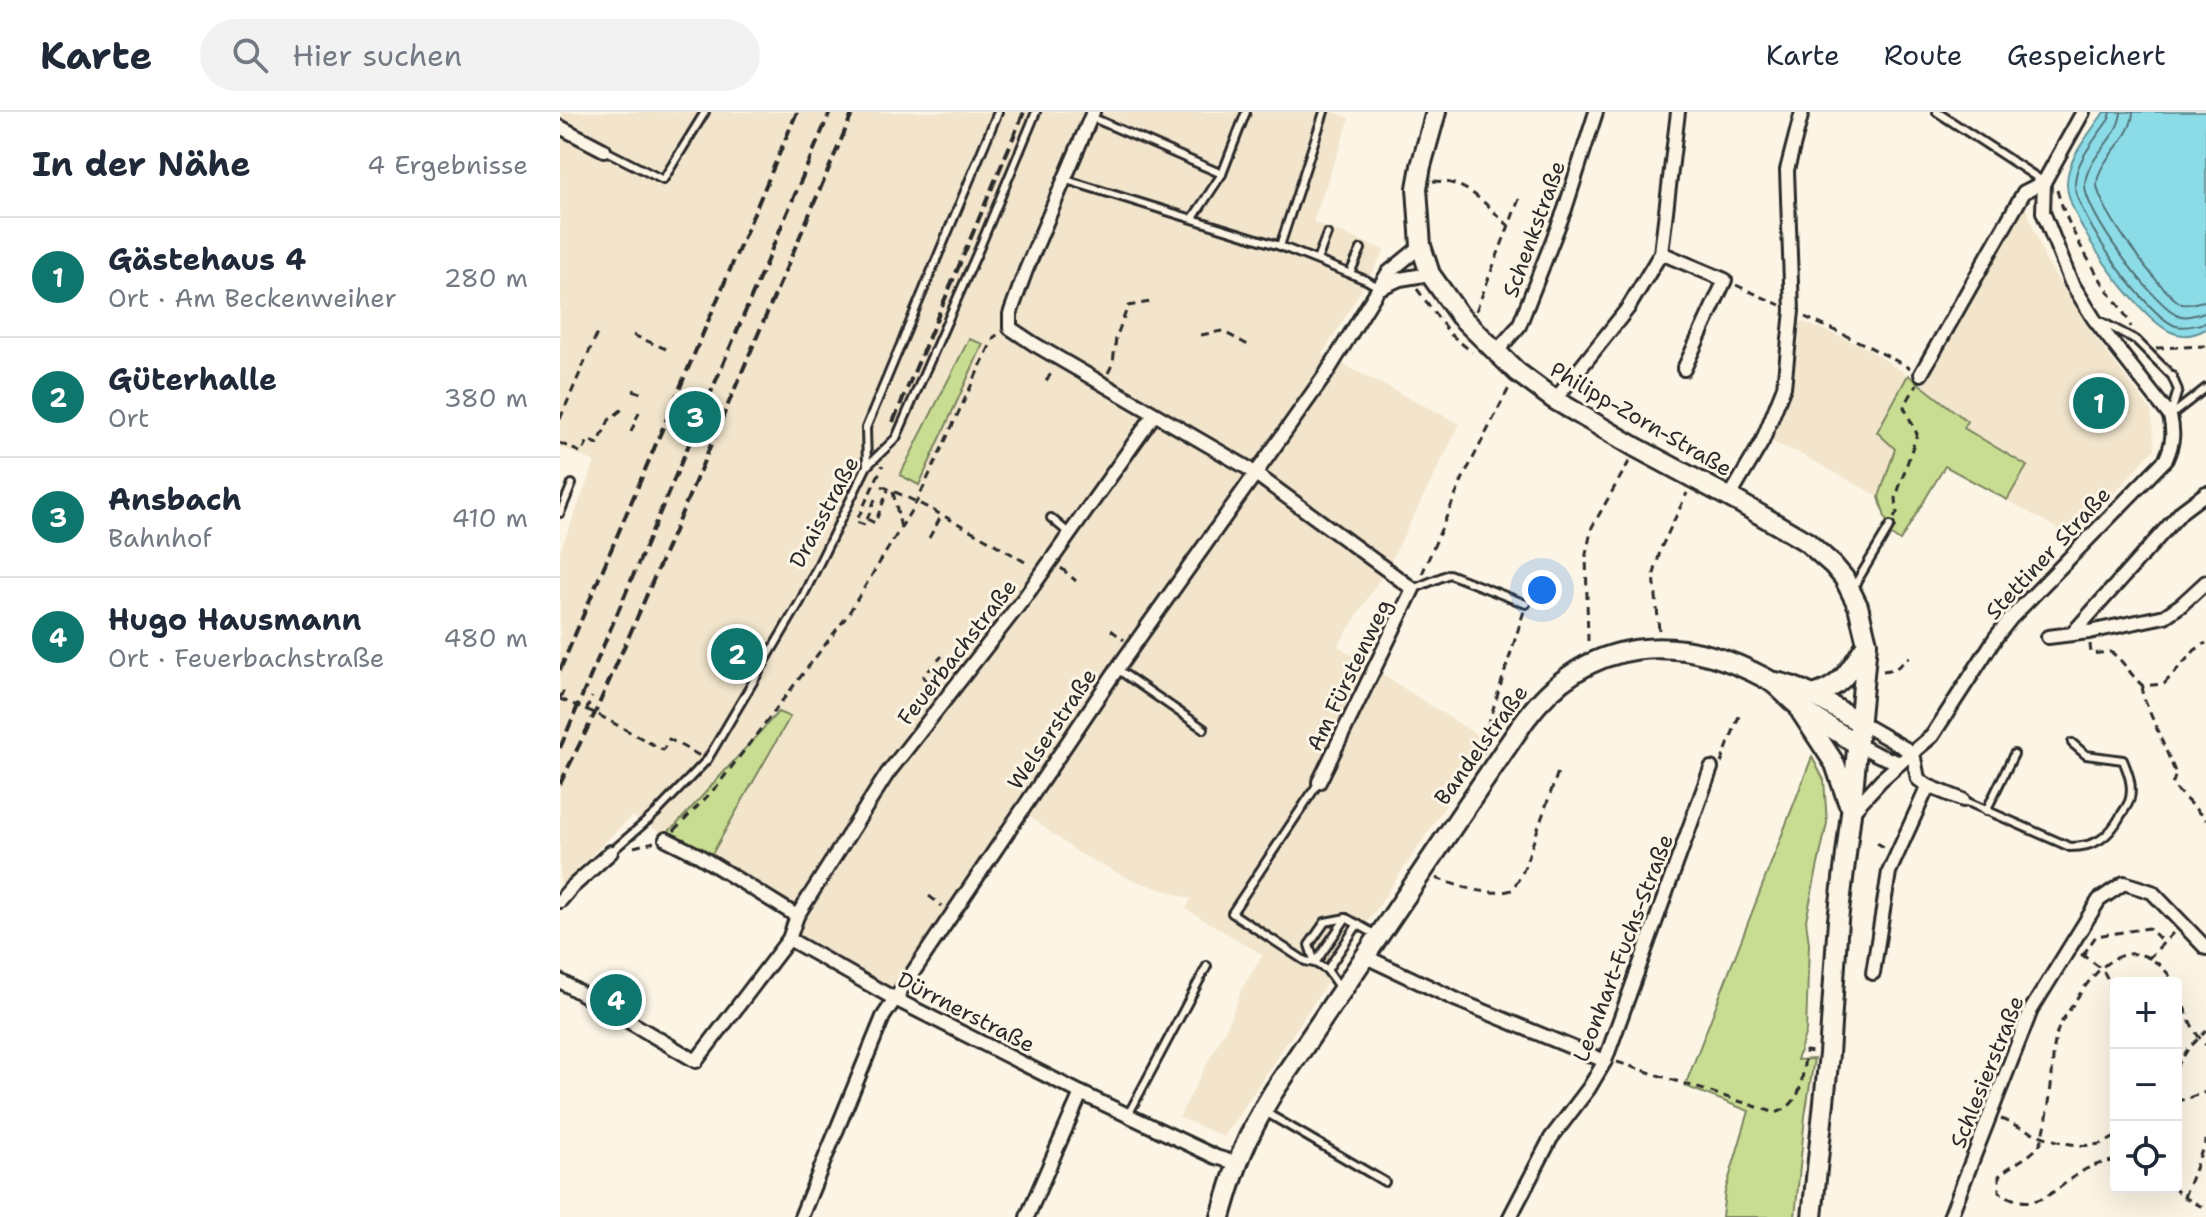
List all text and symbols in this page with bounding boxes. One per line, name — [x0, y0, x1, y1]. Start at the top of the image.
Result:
search box — [200, 19, 760, 91]
text: Karte — [40, 30, 152, 81]
icon: search — [228, 33, 272, 77]
text: Hier suchen — [292, 35, 462, 76]
text: Karte — [1766, 36, 1840, 74]
text: Route — [1884, 36, 1963, 74]
text: Gespeichert — [2007, 36, 2166, 74]
text: In der Nähe — [32, 141, 251, 187]
text: 4 Ergebnisse — [367, 147, 528, 182]
street label: Schenkstraße — [1496, 157, 1572, 301]
text: Gästehaus 4 — [108, 239, 306, 280]
text: 1 — [52, 260, 64, 295]
text: 280 m — [443, 260, 528, 295]
text: Ort · Am Beckenweiher — [108, 280, 397, 315]
street label: Philipp-Zorn-Straße — [1545, 355, 1737, 483]
text: Güterhalle — [108, 359, 277, 400]
pin: 1 — [2073, 373, 2125, 433]
text: 2 — [49, 380, 67, 415]
text: 380 m — [443, 380, 528, 415]
pin: 3 — [669, 387, 721, 447]
text: Ort — [108, 400, 149, 435]
street label: Draisstraße — [782, 451, 866, 573]
text: Ansbach — [108, 479, 242, 520]
street label: Stettiner Straße — [1979, 480, 2117, 626]
text: 3 — [49, 500, 67, 535]
text: 410 m — [451, 500, 528, 535]
text: Bahnhof — [108, 520, 212, 555]
your location — [1522, 570, 1562, 610]
street label: Feuerbachstraße — [891, 573, 1023, 731]
street label: Am Fürstenweg — [1300, 594, 1398, 756]
text: Hugo Hausmann — [108, 599, 361, 640]
text: 4 — [49, 620, 67, 655]
text: 480 m — [443, 620, 528, 655]
pin: 2 — [711, 624, 763, 684]
text: Ort · Feuerbachstraße — [108, 640, 384, 675]
street label: Welserstraße — [1001, 663, 1103, 795]
street label: Bandelstraße — [1428, 679, 1534, 811]
street label: Leonhart-Fuchs-Straße — [1566, 830, 1680, 1066]
street label: Dürrnerstraße — [892, 965, 1040, 1059]
pin: 4 — [590, 970, 642, 1030]
map controls — [2110, 977, 2182, 1193]
button: + — [2110, 977, 2182, 1049]
street label: Schlesierstraße — [1943, 992, 2031, 1152]
button: − — [2110, 1049, 2182, 1121]
button: locate — [2110, 1121, 2182, 1193]

